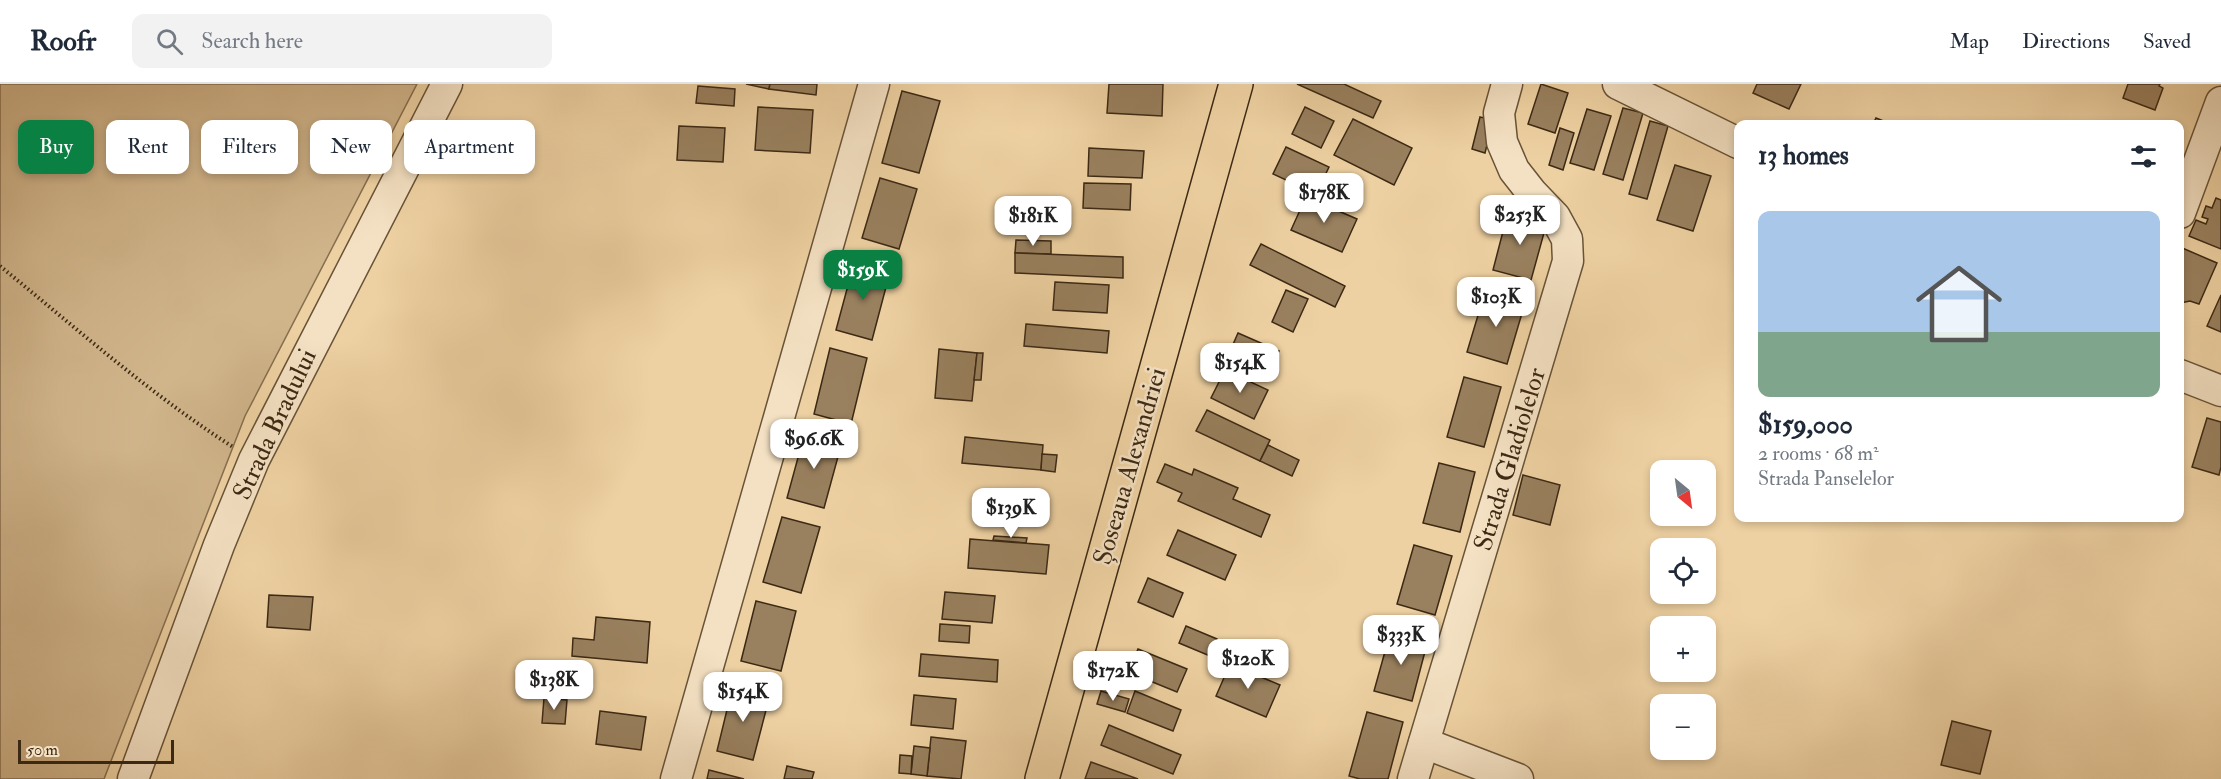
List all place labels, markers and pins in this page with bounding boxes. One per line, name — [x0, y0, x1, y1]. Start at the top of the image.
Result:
pin: $178K — [1282, 173, 1366, 224]
pin: $253K — [1478, 195, 1562, 246]
pin: $181K — [991, 196, 1075, 247]
pin: $159K — [821, 250, 905, 301]
pin: $103K — [1454, 277, 1538, 328]
pin: $154K — [1198, 343, 1282, 394]
pin: $96.6K — [765, 419, 863, 470]
pin: $139K — [969, 488, 1053, 539]
pin: $333K — [1359, 615, 1443, 666]
pin: $120K — [1206, 639, 1290, 690]
pin: $172K — [1071, 651, 1155, 702]
pin: $138K — [512, 660, 596, 711]
pin: $154K — [701, 672, 785, 723]

